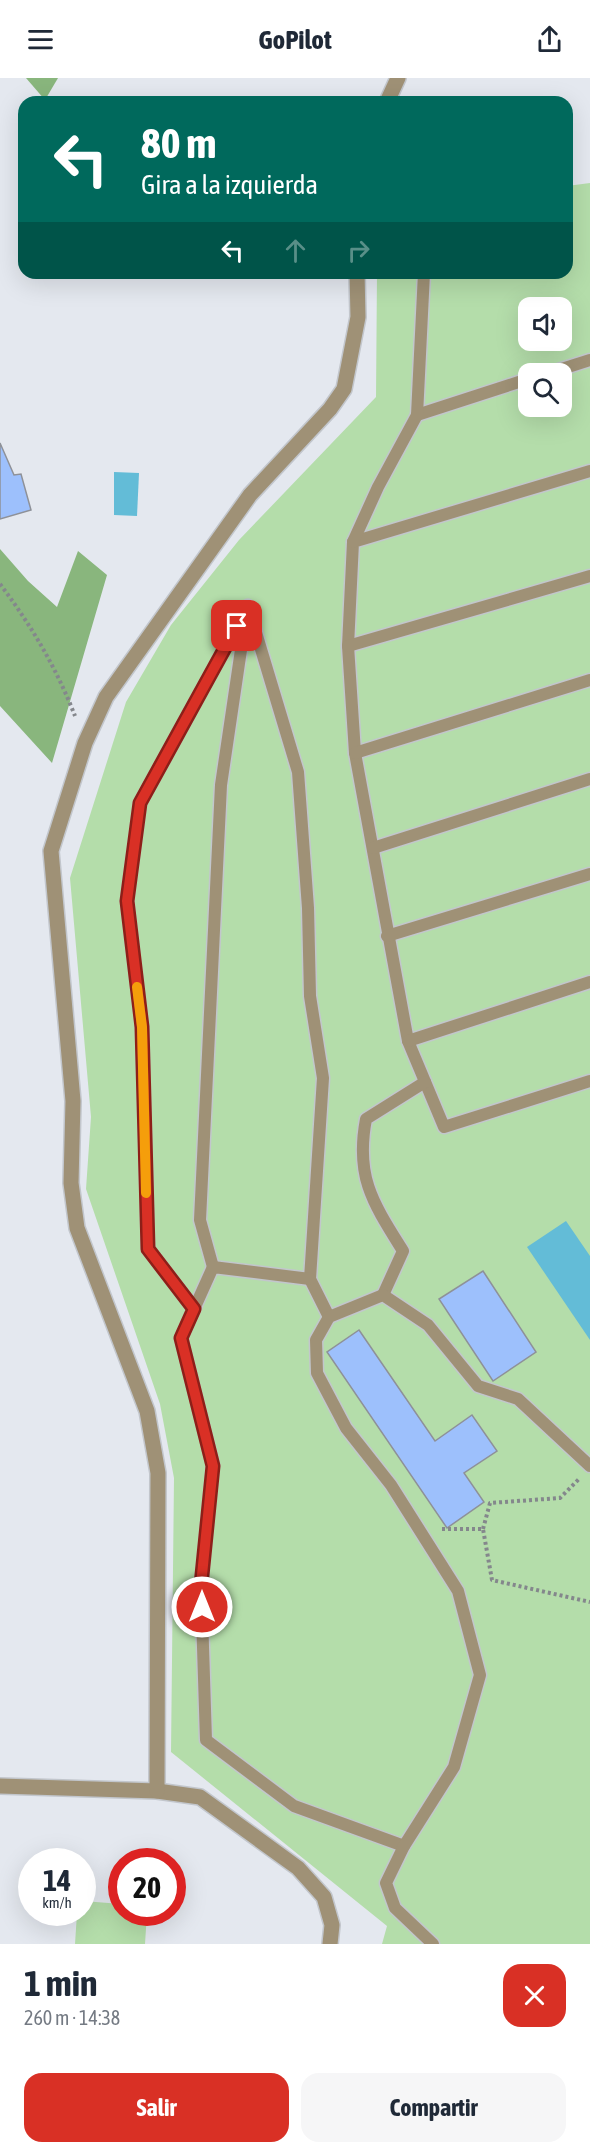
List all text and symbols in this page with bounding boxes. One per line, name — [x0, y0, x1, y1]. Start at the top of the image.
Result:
icon: menu — [24, 23, 57, 56]
icon: share — [533, 23, 566, 56]
text: GoPilot — [258, 24, 332, 55]
text: 80 m — [141, 119, 216, 167]
icon: left — [42, 120, 120, 198]
text: Gira a la izquierda — [141, 169, 318, 200]
icon: left — [216, 234, 249, 267]
icon: ahead — [279, 234, 312, 267]
icon: right — [342, 234, 375, 267]
map controls — [518, 297, 572, 417]
button: sound — [518, 297, 572, 351]
button: search — [518, 363, 572, 417]
pin — [211, 600, 262, 651]
icon: arrive — [220, 609, 253, 642]
position arrow — [170, 1575, 234, 1639]
speed limit sign: 20 — [108, 1848, 186, 1926]
text: 14 — [43, 1863, 71, 1897]
text: km/h — [42, 1894, 72, 1911]
text: 1 min — [24, 1962, 98, 2004]
button: close — [503, 1964, 566, 2027]
text: 260 m · 14:38 — [24, 2006, 120, 2029]
button: Salir — [24, 2073, 289, 2142]
button: Compartir — [301, 2073, 566, 2142]

